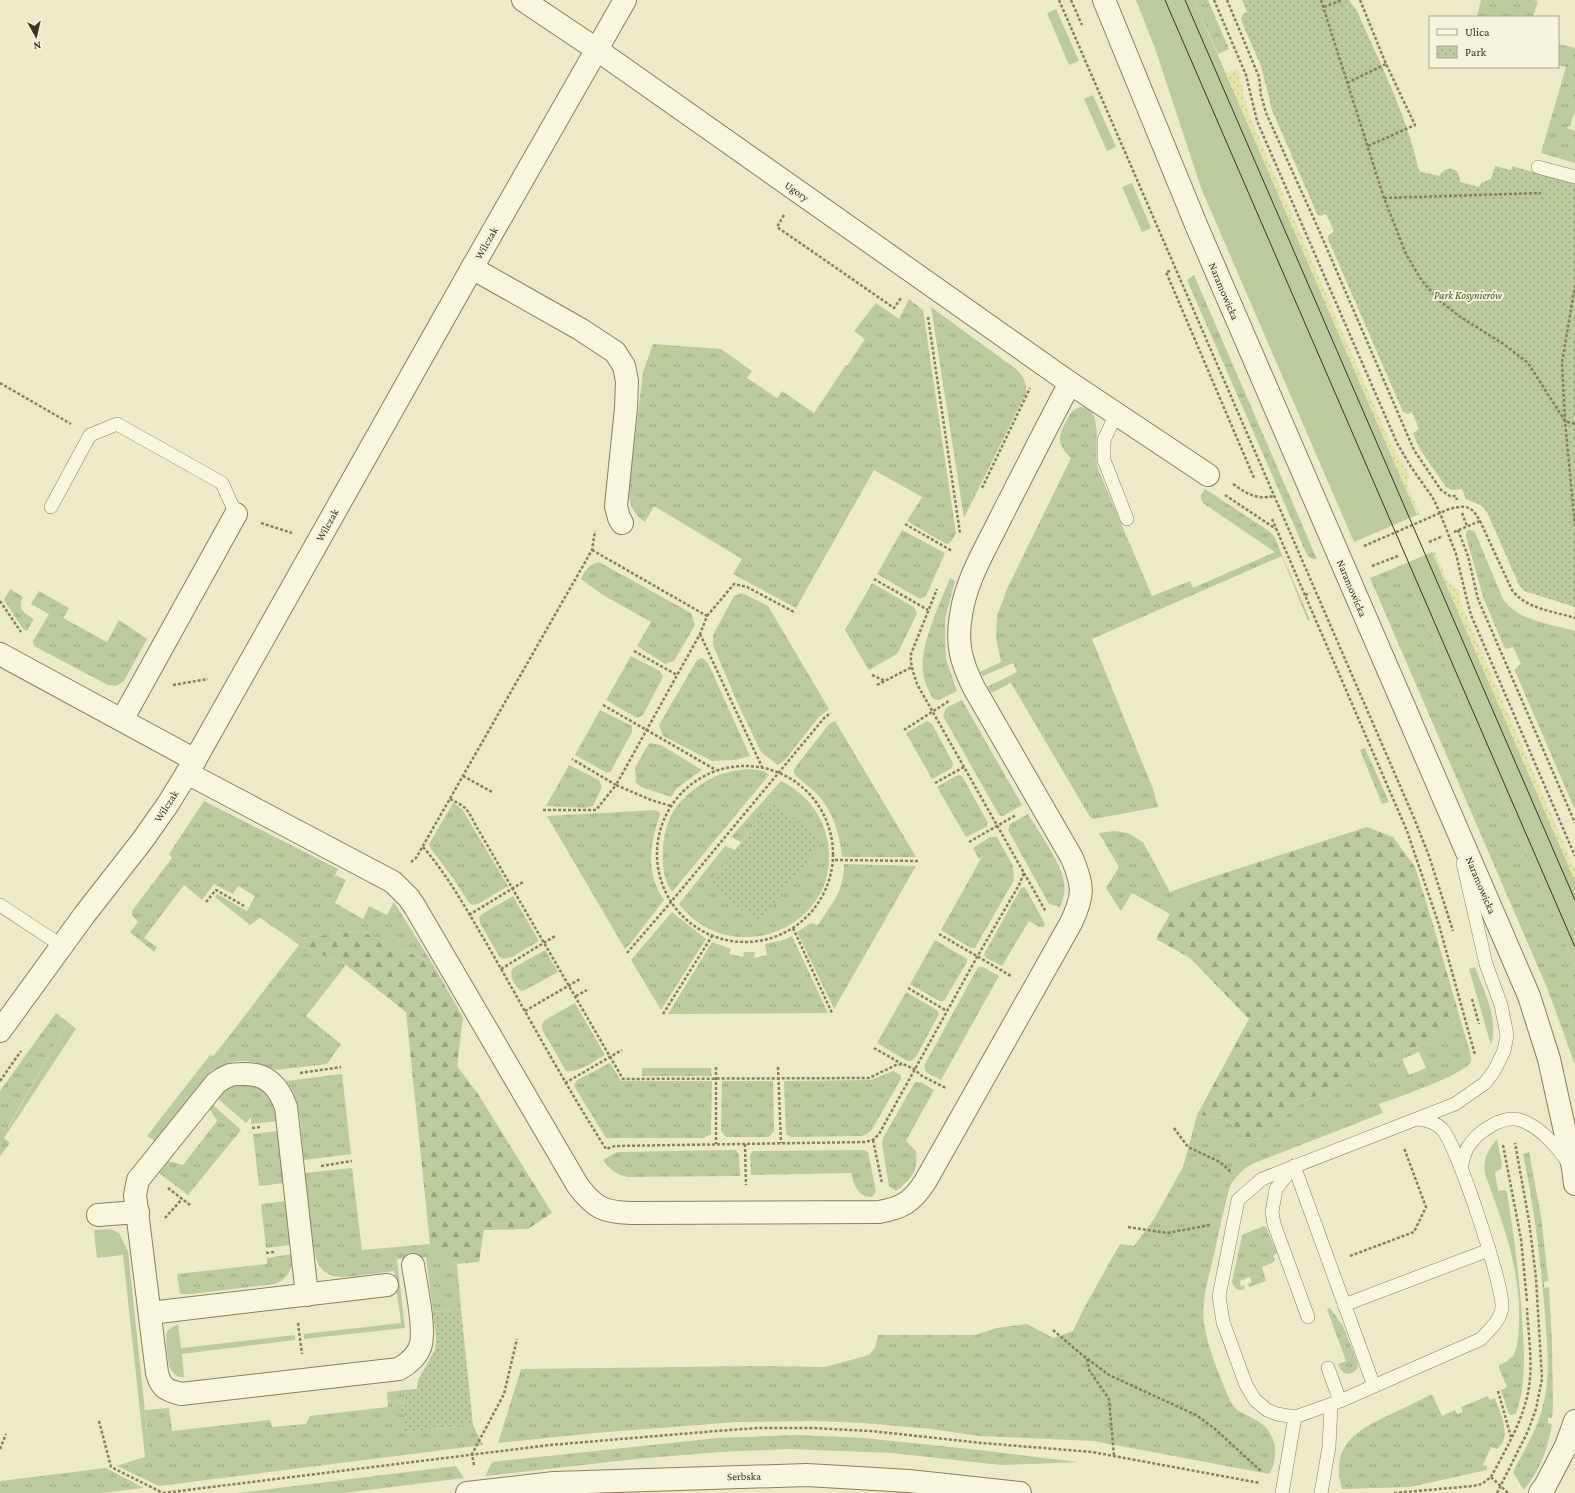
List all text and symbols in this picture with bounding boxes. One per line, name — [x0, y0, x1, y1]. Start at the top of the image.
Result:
north arrow — [16, 16, 56, 56]
legend — [1429, 16, 1559, 68]
text: Ulica — [1465, 25, 1490, 39]
text: N — [32, 39, 42, 52]
text: Park — [1465, 45, 1487, 59]
street label: Ugory — [782, 178, 812, 205]
street label: Wilczak — [472, 224, 500, 261]
street label: Naramowicka — [1207, 261, 1241, 321]
park label: Park Kosynierów — [1434, 289, 1502, 302]
street label: Wilczak — [313, 506, 341, 543]
street label: Naramowicka — [1335, 558, 1369, 618]
street label: Wilczak — [151, 787, 181, 824]
street label: Naramowicka — [1464, 855, 1498, 915]
street label: Serbska — [727, 1470, 761, 1482]

